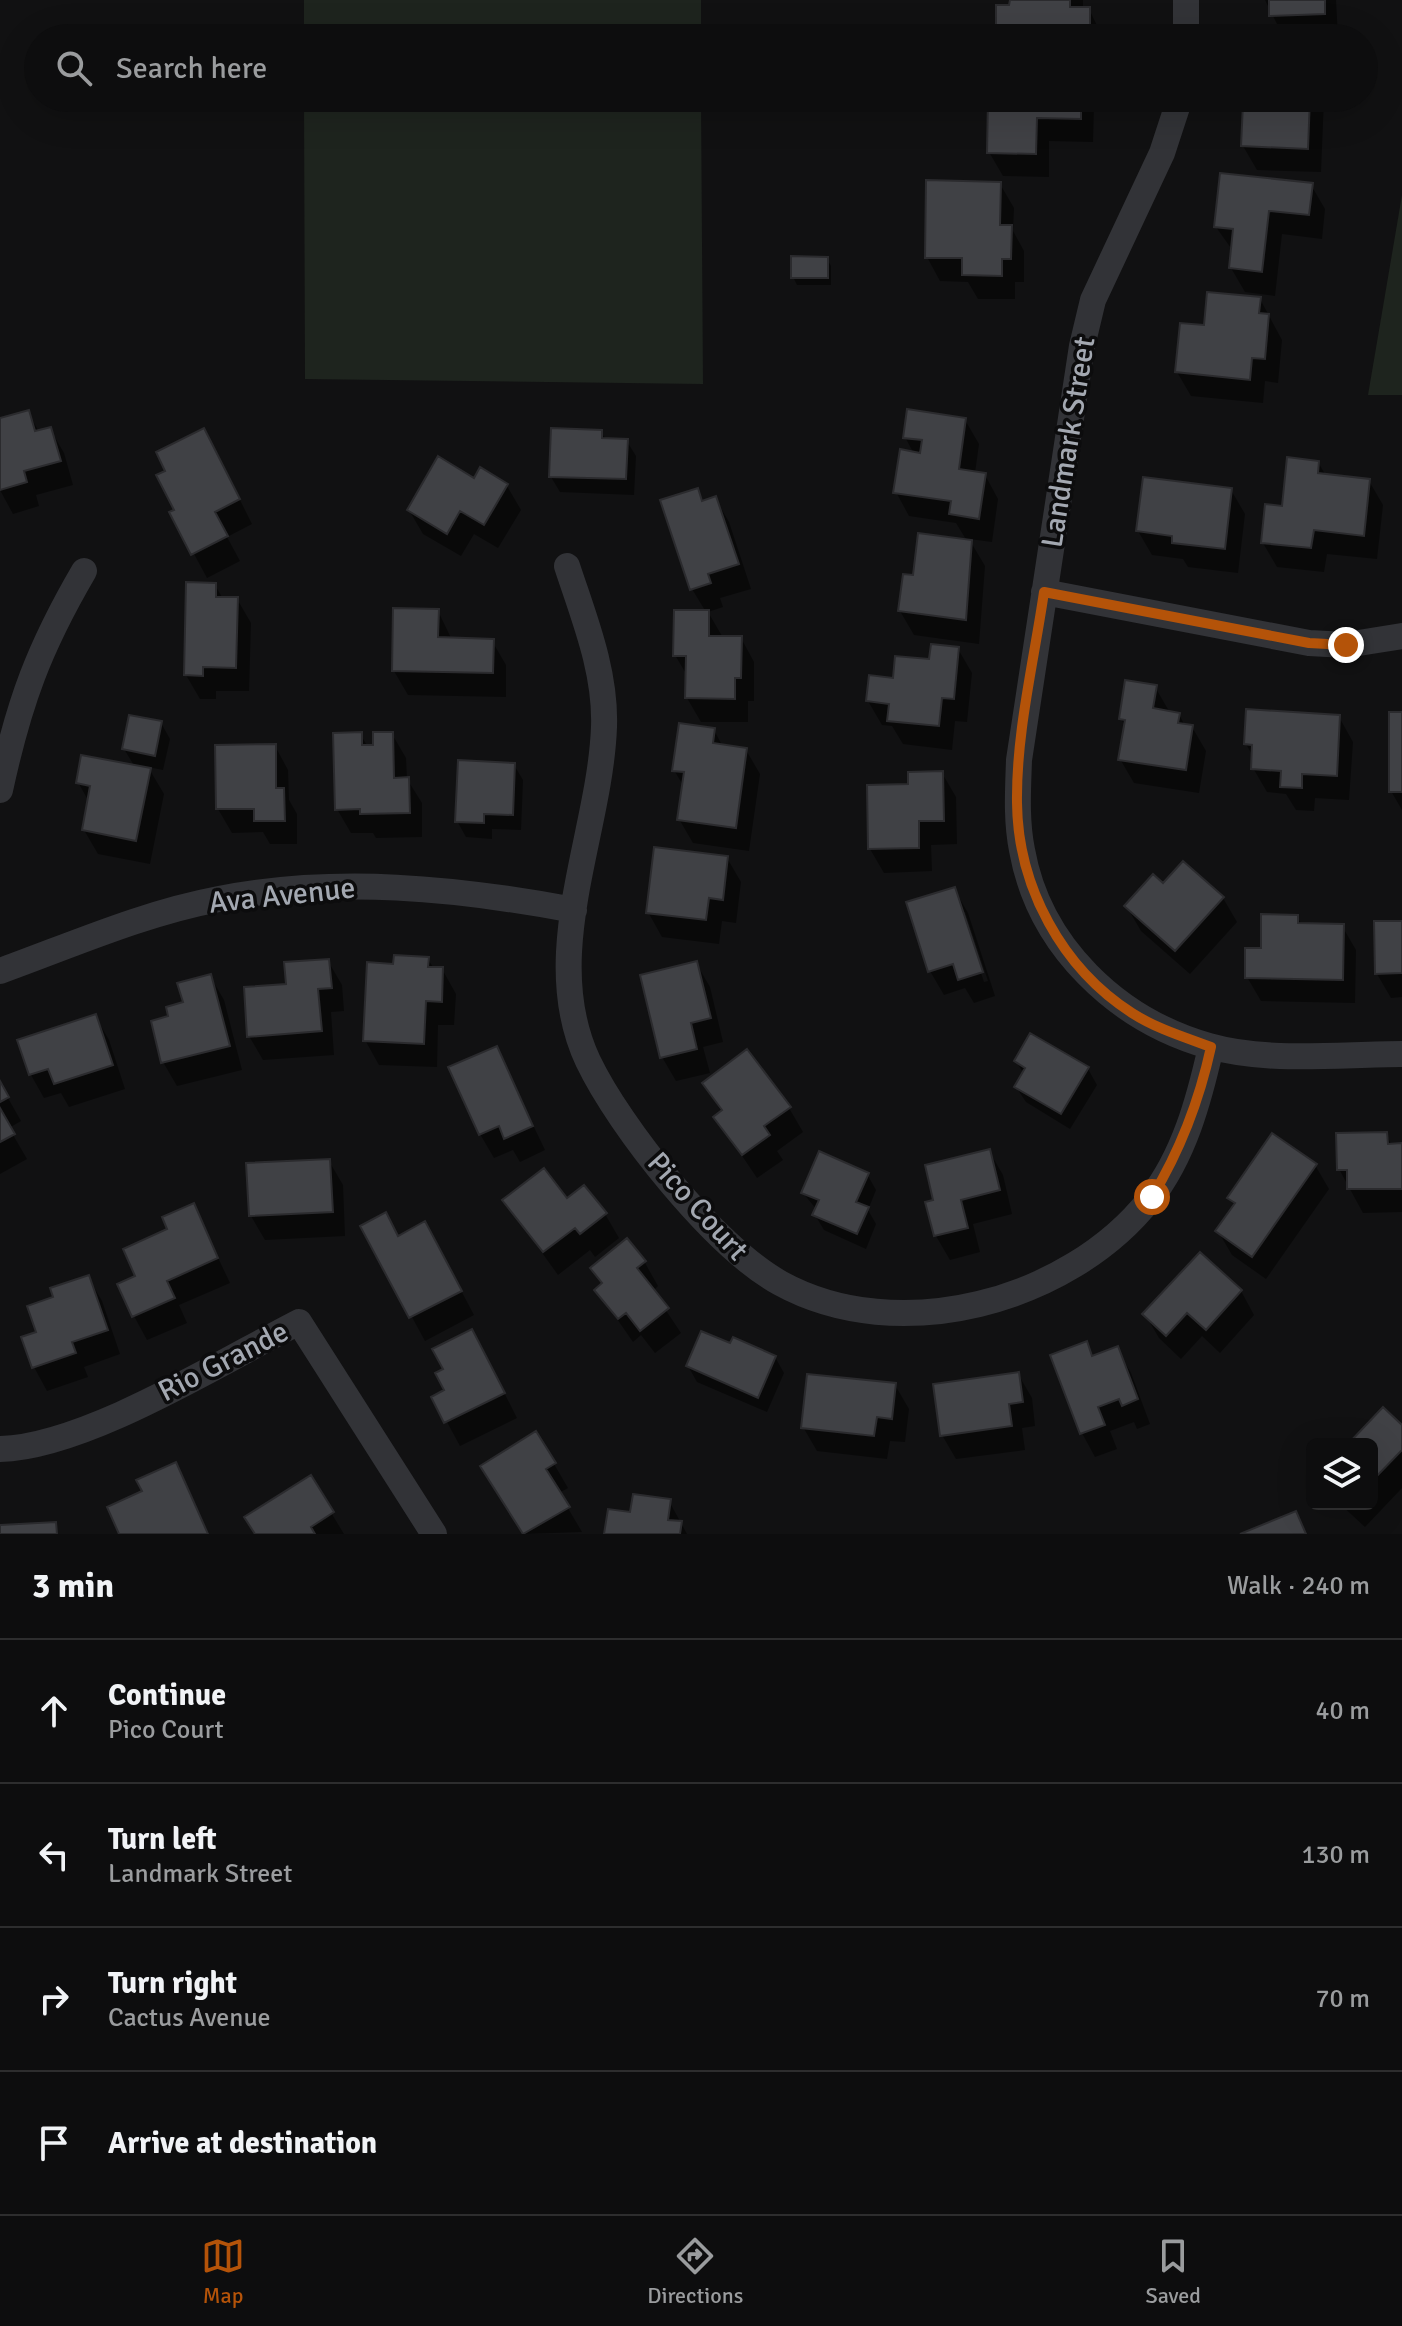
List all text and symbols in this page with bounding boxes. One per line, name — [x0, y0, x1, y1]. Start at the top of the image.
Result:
search box — [24, 24, 1378, 112]
icon: search — [52, 46, 96, 90]
text: Search here — [116, 50, 267, 87]
street label: Landmark Street — [1034, 334, 1103, 550]
route end — [1328, 627, 1364, 663]
street label: Ava Avenue — [207, 869, 357, 922]
street label: Pico Court — [639, 1144, 756, 1268]
route start — [1134, 1179, 1170, 1215]
street label: Rio Grande — [152, 1313, 294, 1410]
map controls — [1306, 1438, 1378, 1510]
button: layers — [1306, 1438, 1378, 1510]
text: 3 min — [32, 1565, 114, 1607]
text: Walk · 240 m — [1227, 1570, 1370, 1602]
text: Continue — [108, 1677, 226, 1714]
icon: ahead — [32, 1689, 76, 1733]
text: 40 m — [1315, 1695, 1370, 1727]
text: Pico Court — [108, 1714, 224, 1746]
text: Turn left — [108, 1821, 217, 1858]
icon: left — [32, 1833, 76, 1877]
text: 130 m — [1301, 1839, 1370, 1871]
text: Landmark Street — [108, 1858, 292, 1890]
text: Turn right — [108, 1965, 237, 2002]
icon: right — [32, 1977, 76, 2021]
text: 70 m — [1315, 1983, 1370, 2015]
text: Cactus Avenue — [108, 2002, 271, 2034]
icon: arrive — [32, 2121, 76, 2165]
text: Arrive at destination — [108, 2125, 377, 2162]
tab: Map — [201, 2234, 245, 2309]
tab: Directions — [647, 2234, 743, 2309]
tab: Saved — [1146, 2234, 1201, 2309]

